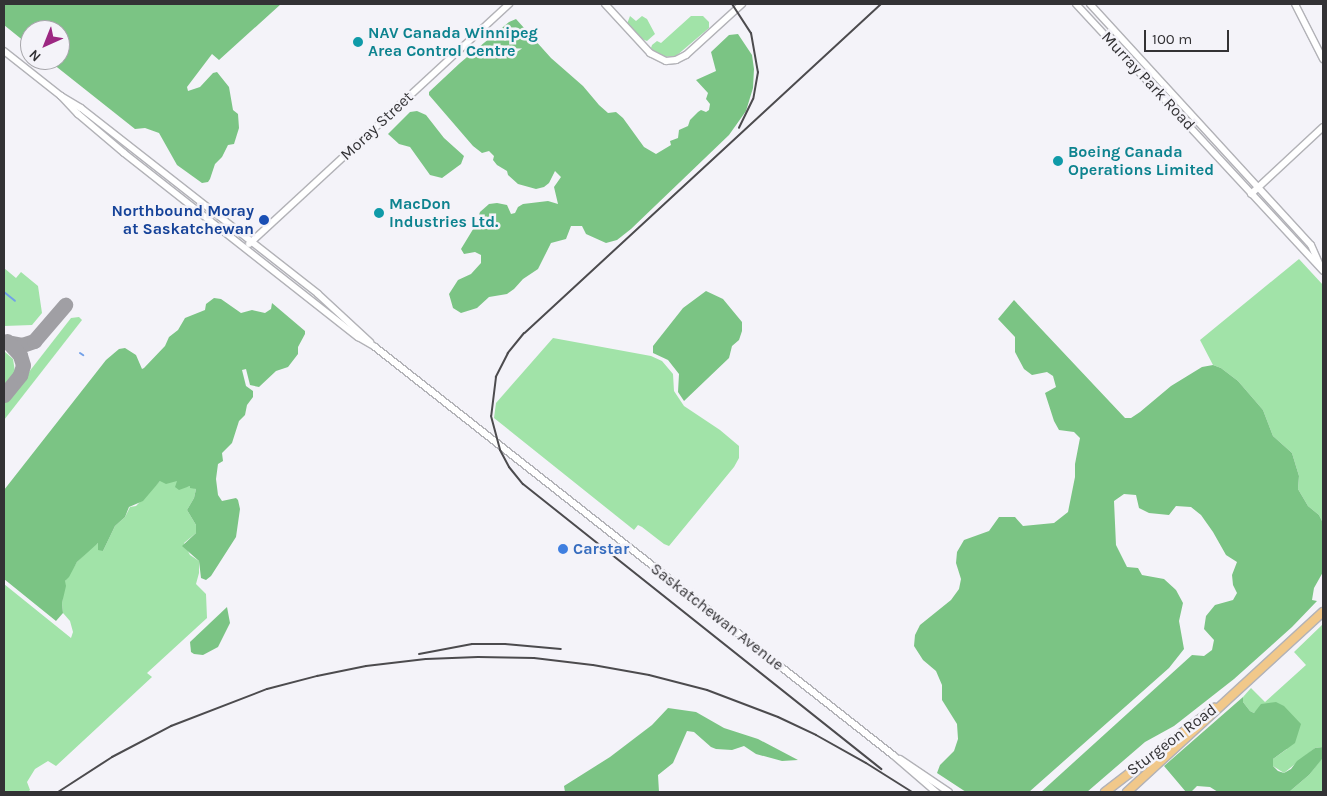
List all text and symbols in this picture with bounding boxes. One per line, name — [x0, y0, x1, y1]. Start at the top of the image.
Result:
north arrow — [20, 20, 70, 70]
scale bar — [1147, 20, 1232, 52]
place label: NAV Canada Winnipeg Area Control Centre — [368, 23, 538, 61]
street label: Murray Park Road — [1097, 28, 1199, 134]
text: 100 m — [1152, 30, 1192, 48]
marker: NAV Canada Winnipeg Area Control Centre — [352, 36, 364, 48]
text: N — [25, 46, 44, 65]
street label: Moray Street — [337, 88, 417, 164]
place label: Boeing Canada Operations Limited — [1068, 142, 1214, 180]
marker: Boeing Canada Operations Limited — [1052, 155, 1064, 167]
place label: MacDon Industries Ltd. — [389, 194, 498, 232]
place label: Northbound Moray at Saskatchewan — [111, 201, 254, 239]
marker: MacDon Industries Ltd. — [373, 207, 385, 219]
marker: Northbound Moray at Saskatchewan — [258, 214, 270, 226]
place label: Carstar — [573, 539, 629, 559]
marker: Carstar — [557, 543, 569, 555]
street label: Saskatchewan Avenue — [647, 559, 787, 675]
street label: Sturgeon Road — [1123, 700, 1221, 780]

